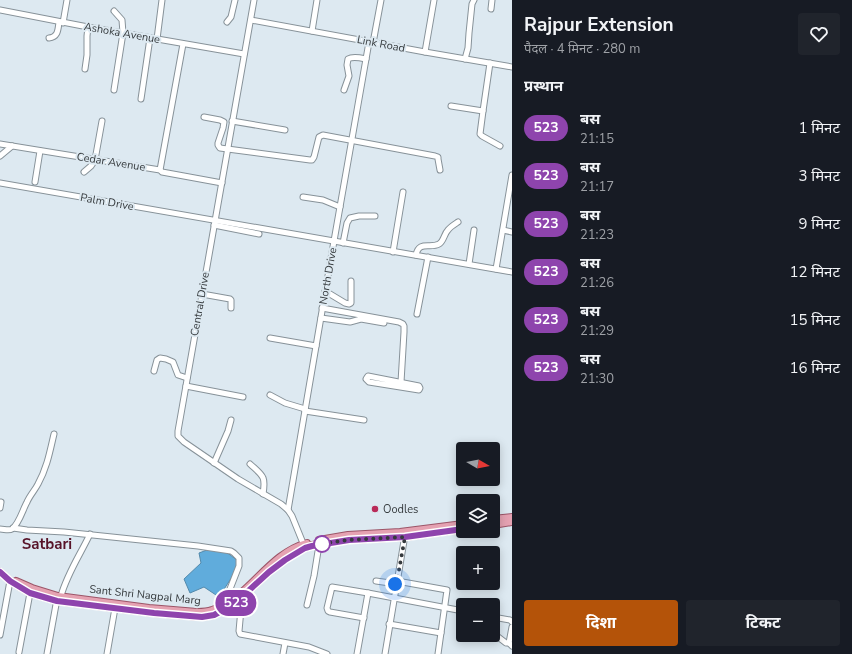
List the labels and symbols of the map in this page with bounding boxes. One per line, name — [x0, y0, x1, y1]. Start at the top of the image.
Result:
street label: Ashoka Avenue — [83, 19, 161, 47]
street label: Link Road — [356, 32, 406, 56]
street label: Cedar Avenue — [76, 149, 147, 175]
street label: Palm Drive — [79, 190, 135, 214]
street label: North Drive — [316, 246, 340, 306]
street label: Central Drive — [187, 271, 213, 337]
north arrow — [456, 442, 500, 486]
place label: Oodles — [383, 502, 418, 517]
marker: Oodles — [370, 504, 380, 514]
district label: Satbari — [22, 534, 72, 554]
unlabelled marker — [313, 535, 331, 553]
your location — [385, 574, 405, 594]
street label: Sant Shri Nagpal Marg — [88, 582, 202, 608]
line badge: 523 — [213, 590, 259, 616]

